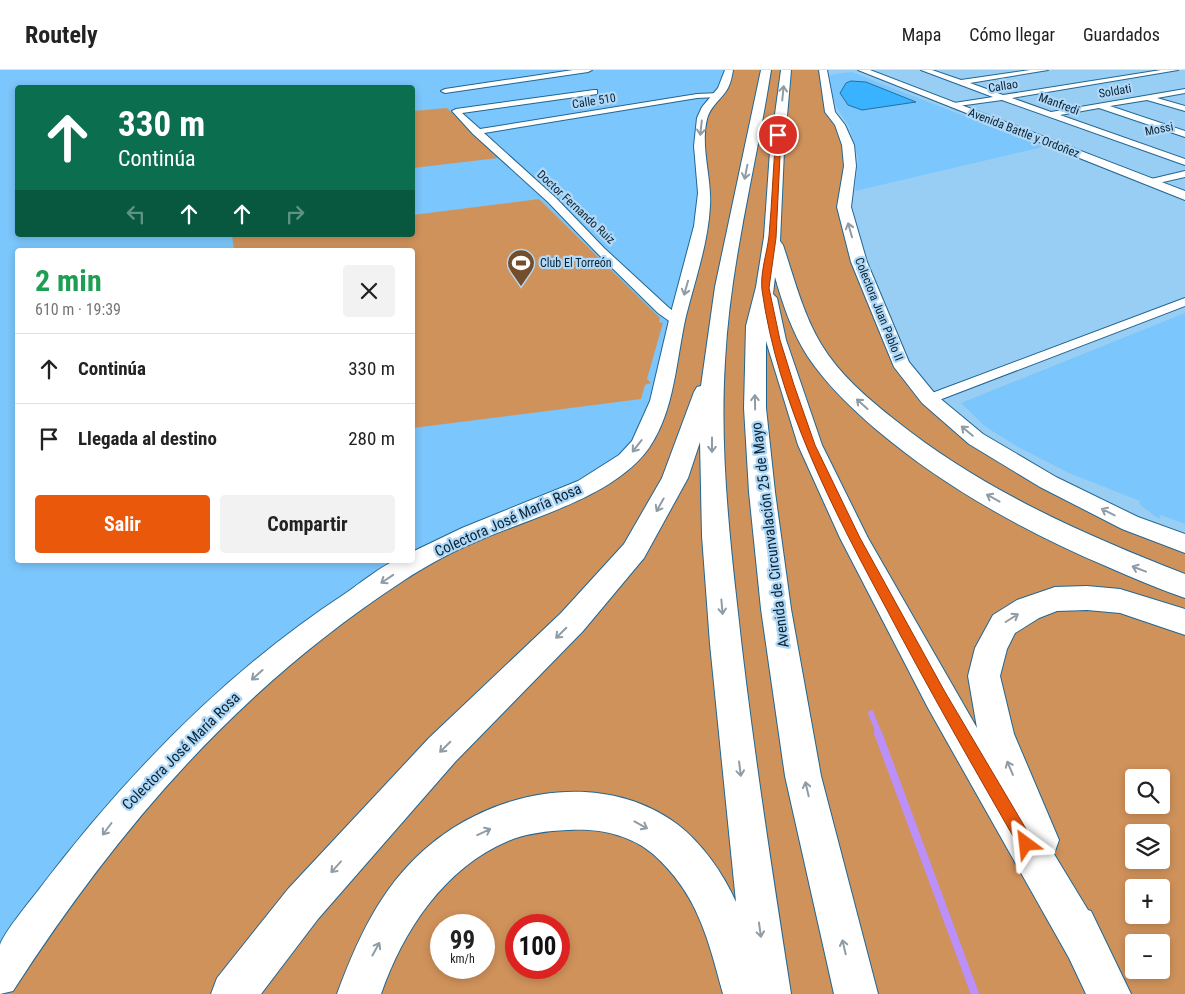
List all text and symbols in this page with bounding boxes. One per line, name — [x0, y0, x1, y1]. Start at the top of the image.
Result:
text: Routely — [25, 21, 98, 49]
text: Mapa — [902, 24, 941, 45]
text: Cómo llegar — [969, 24, 1055, 45]
text: Guardados — [1083, 24, 1160, 45]
street label: Callao — [987, 77, 1019, 95]
street label: Soldati — [1098, 81, 1132, 101]
one-way arrow — [778, 86, 788, 102]
street label: Manfredi — [1037, 90, 1081, 118]
street label: Calle 510 — [571, 91, 617, 111]
text: 330 m — [118, 104, 205, 145]
icon: ahead — [35, 105, 100, 170]
street label: Avenida Battle y Ordoñez — [966, 105, 1082, 161]
pin — [757, 114, 799, 156]
street label: Mossi — [1144, 119, 1174, 139]
one-way arrow — [696, 120, 706, 136]
icon: arrive — [764, 121, 792, 149]
text: Continúa — [118, 146, 196, 171]
one-way arrow — [741, 164, 750, 180]
street label: Doctor Fernando Ruiz — [534, 167, 618, 247]
icon: left — [122, 200, 150, 228]
icon: ahead — [175, 200, 203, 228]
icon: ahead — [228, 200, 256, 228]
icon: right — [281, 200, 309, 228]
one-way arrow — [845, 222, 855, 238]
sports icon: Club El Torreón — [506, 248, 536, 287]
street label: Colectora Juan Pablo II — [852, 255, 906, 363]
place label: Club El Torreón — [540, 256, 612, 270]
text: 2 min — [35, 263, 102, 298]
button: close — [343, 265, 395, 317]
one-way arrow — [681, 280, 691, 296]
text: 610 m · 19:39 — [35, 300, 121, 319]
icon: ahead — [35, 355, 63, 383]
text: Continúa — [78, 357, 146, 380]
text: 330 m — [348, 357, 395, 380]
one-way arrow — [750, 394, 760, 410]
one-way arrow — [855, 398, 868, 410]
street label: Avenida de Circunvalación 25 de Mayo — [747, 421, 793, 649]
icon: arrive — [35, 425, 63, 453]
one-way arrow — [961, 426, 974, 437]
text: Llegada al destino — [78, 427, 217, 450]
text: 280 m — [348, 427, 395, 450]
one-way arrow — [707, 436, 717, 453]
one-way arrow — [632, 440, 643, 453]
street label: Colectora José María Rosa — [432, 479, 584, 561]
one-way arrow — [986, 493, 1001, 503]
button: Salir — [35, 495, 210, 553]
button: Compartir — [220, 495, 395, 553]
one-way arrow — [655, 497, 664, 512]
one-way arrow — [1101, 507, 1116, 516]
one-way arrow — [1132, 564, 1148, 573]
one-way arrow — [381, 574, 395, 584]
one-way arrow — [717, 599, 727, 615]
one-way arrow — [1005, 613, 1019, 623]
one-way arrow — [555, 627, 567, 639]
one-way arrow — [251, 669, 264, 681]
street label: Colectora José María Rosa — [118, 688, 244, 814]
one-way arrow — [440, 740, 452, 752]
one-way arrow — [735, 760, 745, 776]
one-way arrow — [1005, 761, 1014, 776]
map controls — [1125, 769, 1170, 979]
button: search — [1125, 769, 1170, 814]
one-way arrow — [801, 781, 811, 797]
position arrow — [999, 817, 1051, 869]
one-way arrow — [633, 820, 648, 830]
one-way arrow — [102, 822, 112, 836]
button: layers — [1125, 824, 1170, 869]
one-way arrow — [476, 826, 491, 836]
one-way arrow — [330, 861, 342, 874]
button: + — [1125, 879, 1170, 924]
speed limit sign: 100 — [505, 914, 570, 979]
one-way arrow — [756, 922, 766, 938]
text: 99 — [450, 926, 475, 955]
button: − — [1125, 934, 1170, 979]
one-way arrow — [839, 939, 848, 955]
one-way arrow — [371, 941, 381, 956]
text: km/h — [450, 952, 475, 966]

